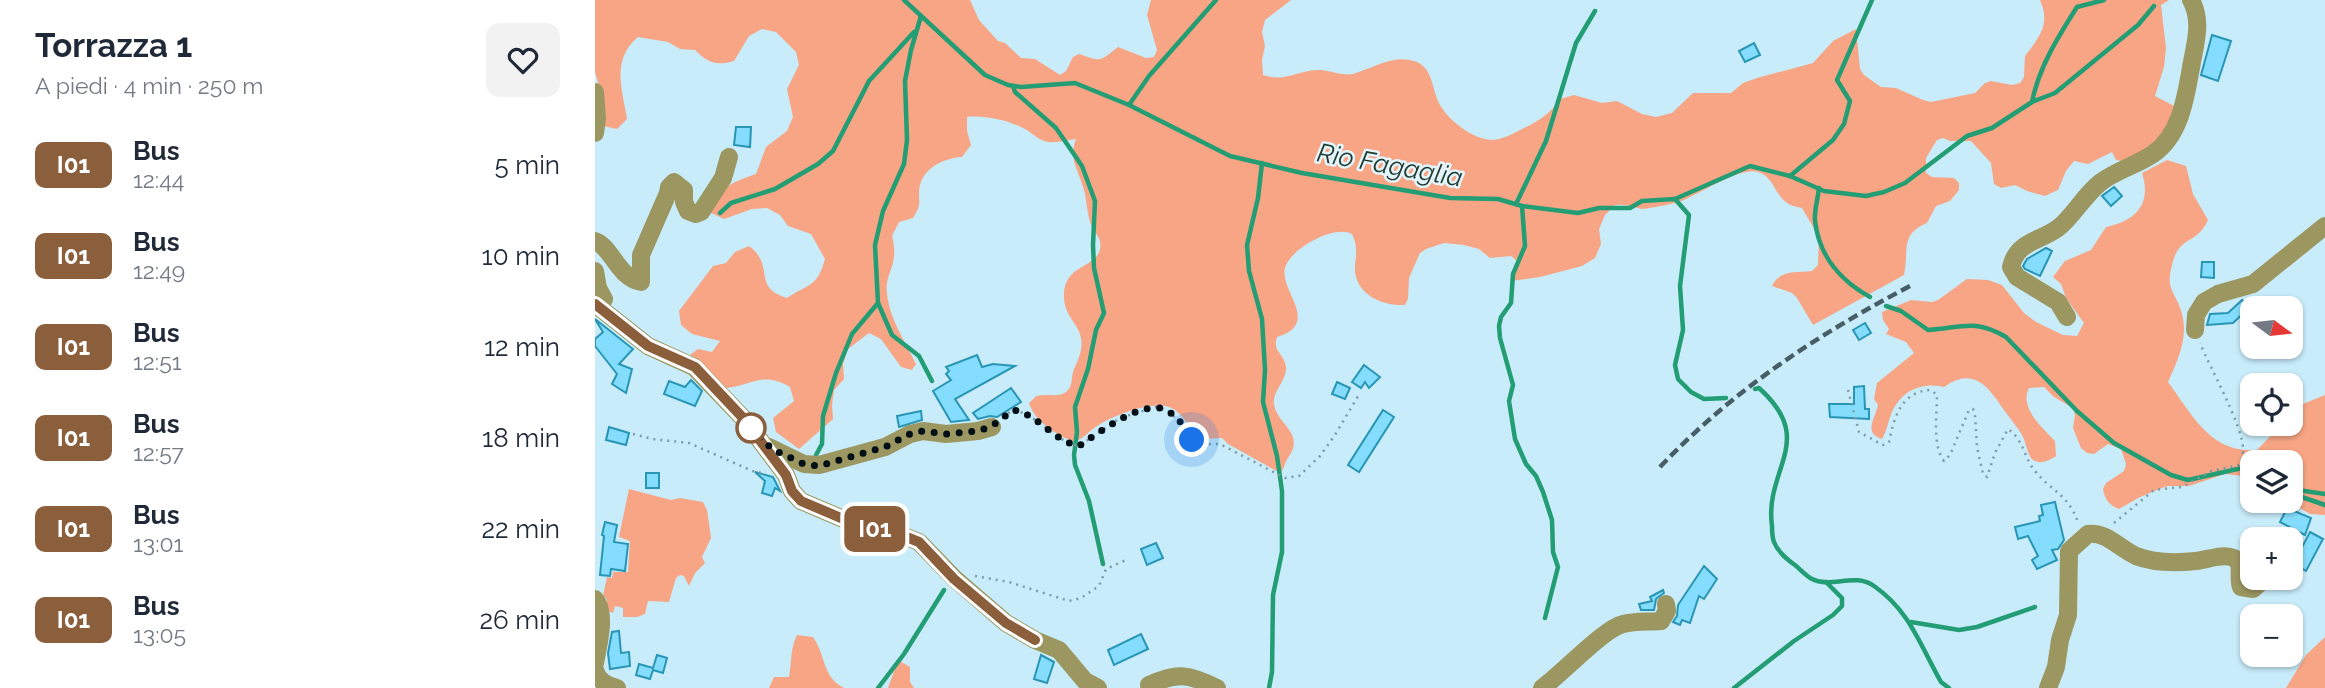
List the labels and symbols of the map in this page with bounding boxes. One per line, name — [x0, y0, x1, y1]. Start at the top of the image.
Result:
water label: Rio Fagaglia — [1315, 137, 1465, 193]
north arrow — [2240, 296, 2303, 359]
unlabelled marker — [736, 413, 766, 443]
your location — [1174, 422, 1209, 457]
line badge: I01 — [835, 506, 915, 552]

